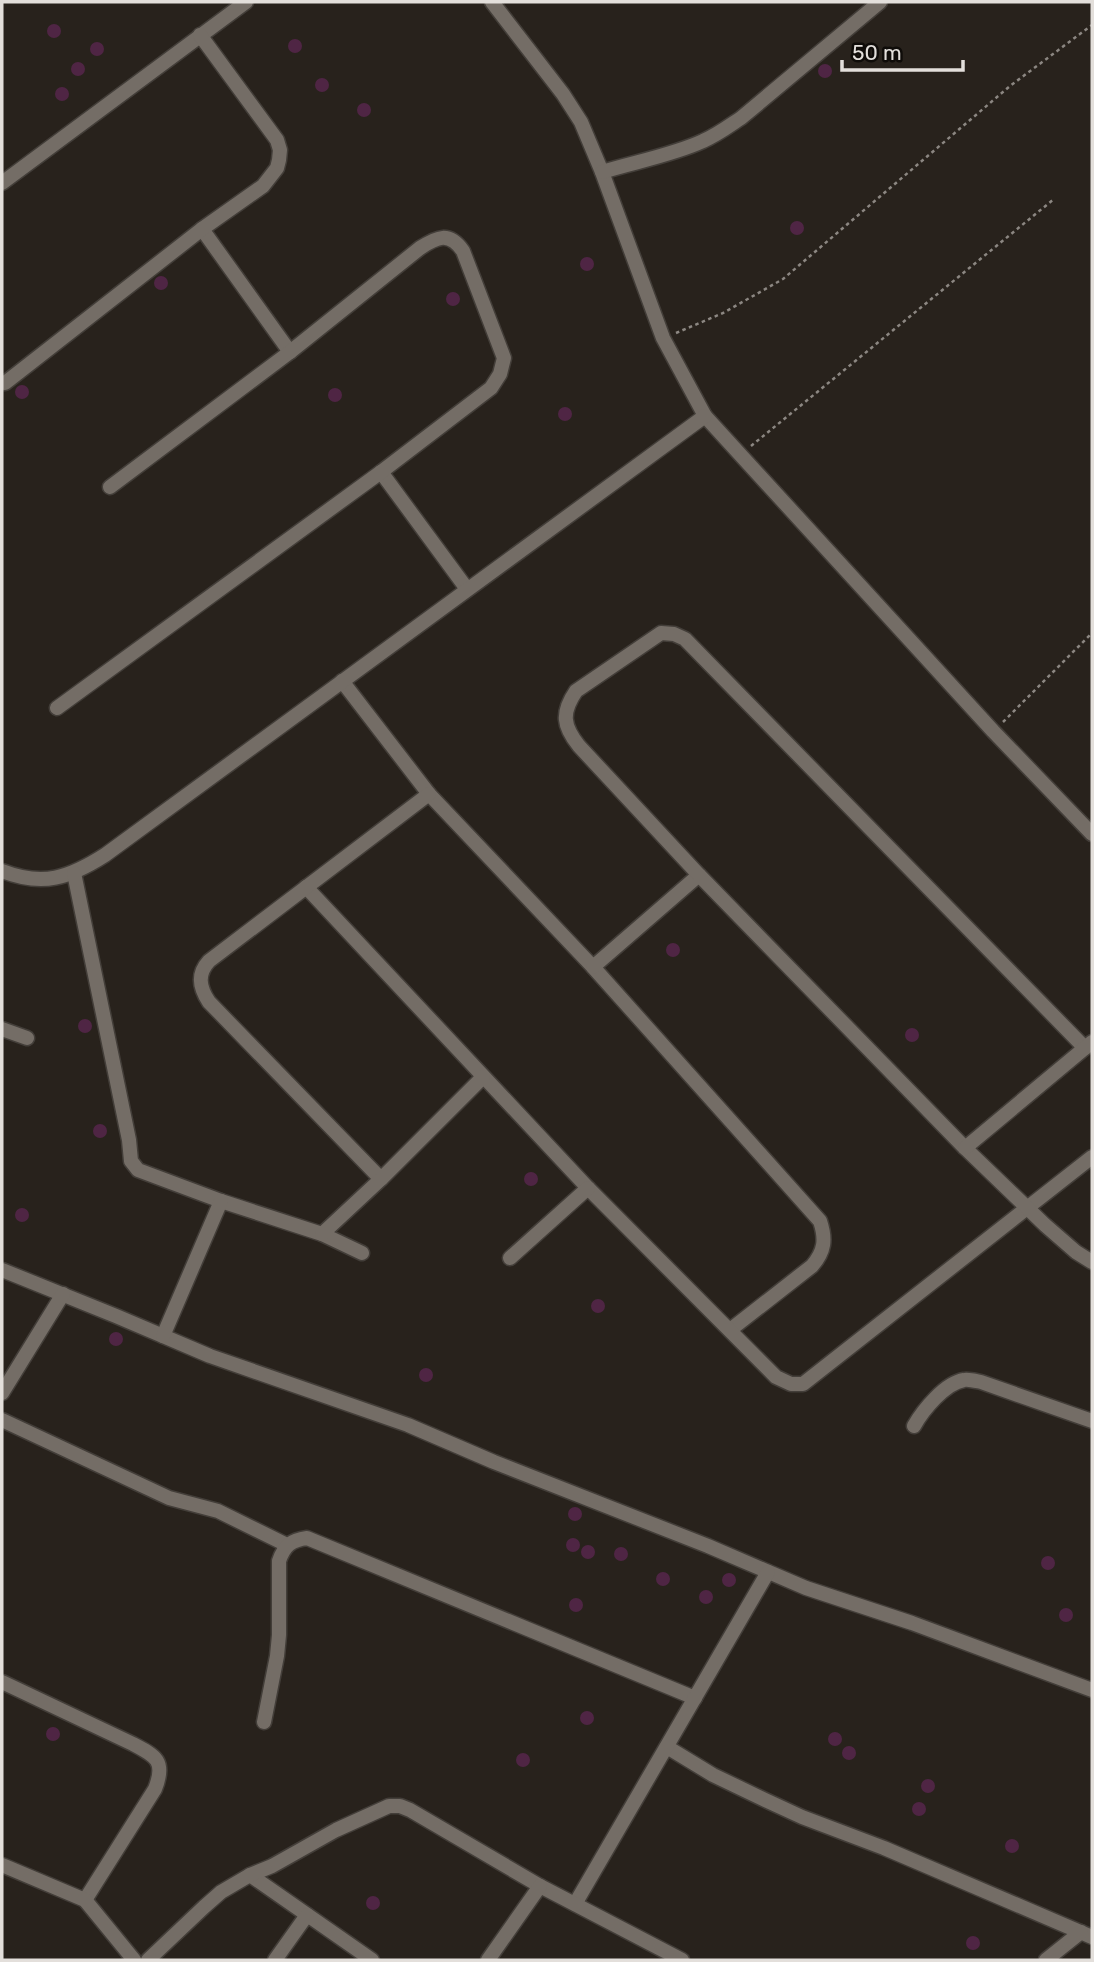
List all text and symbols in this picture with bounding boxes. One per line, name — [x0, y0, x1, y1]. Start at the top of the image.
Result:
scale bar — [842, 28, 963, 72]
text: 50 m — [852, 40, 902, 65]

